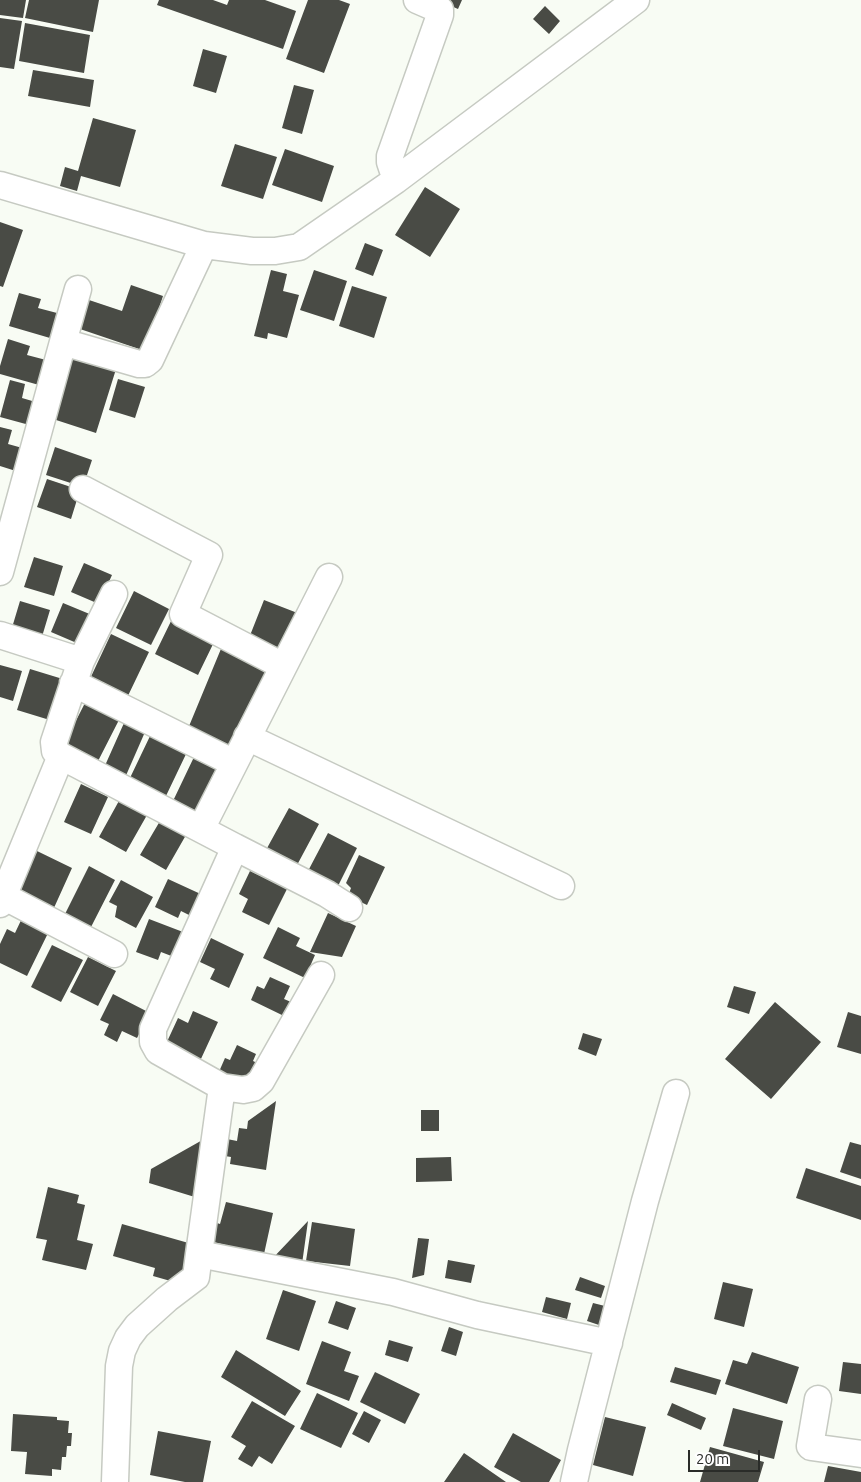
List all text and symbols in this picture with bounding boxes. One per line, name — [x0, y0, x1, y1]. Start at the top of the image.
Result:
scale bar — [691, 1440, 764, 1472]
text: 20 m — [696, 1450, 729, 1467]

